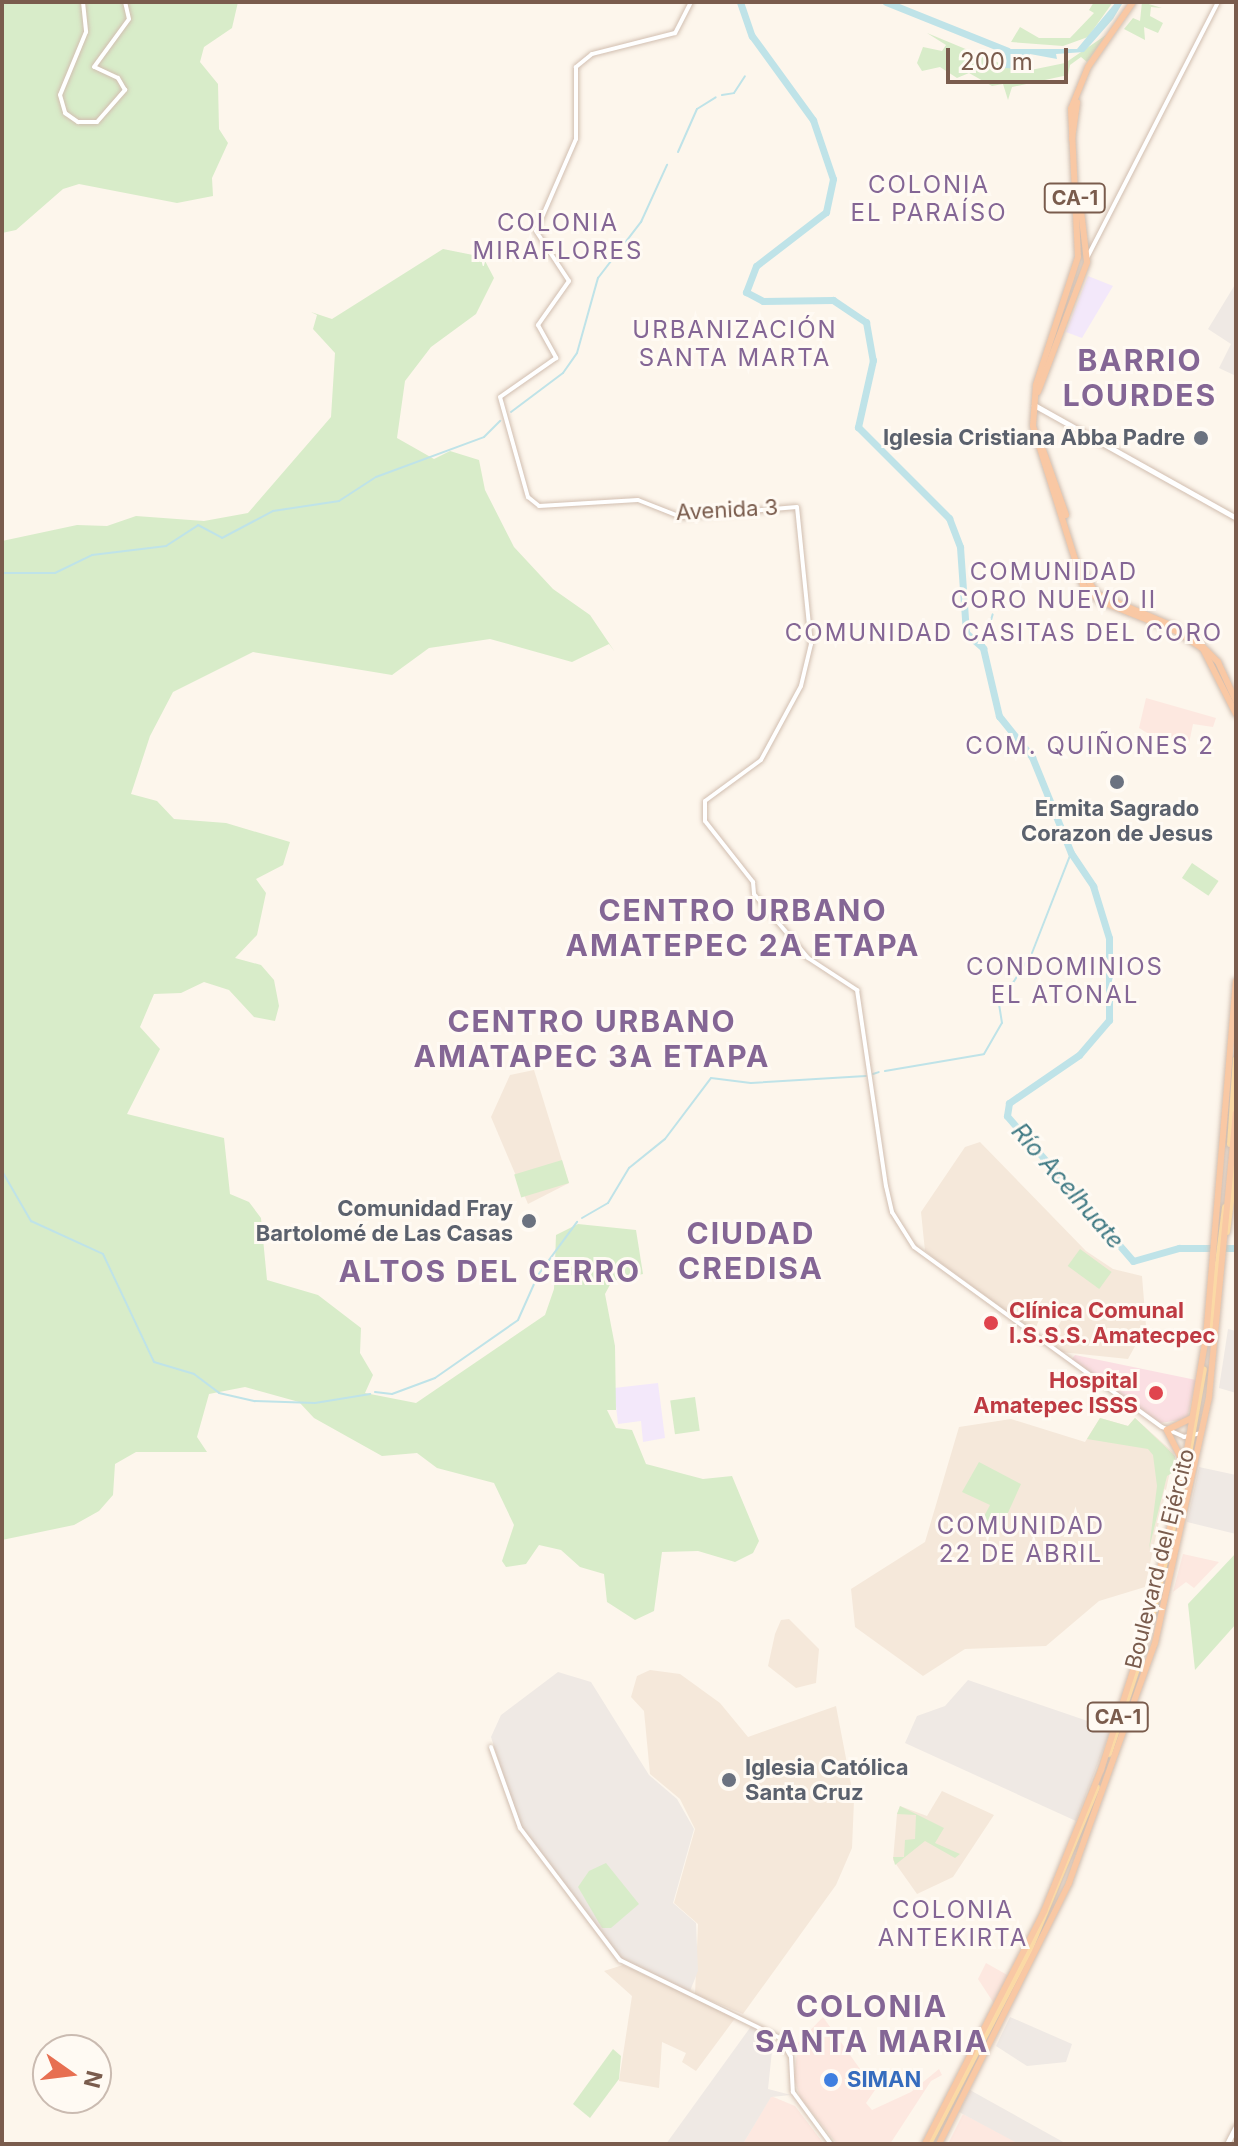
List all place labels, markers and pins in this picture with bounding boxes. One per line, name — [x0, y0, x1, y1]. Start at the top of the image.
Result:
place label: Iglesia Cristiana Abba Padre — [883, 425, 1185, 451]
marker: Iglesia Cristiana Abba Padre — [1192, 429, 1210, 447]
marker: Ermita Sagrado Corazon de Jesus — [1108, 773, 1126, 791]
place label: Ermita Sagrado Corazon de Jesus — [1021, 795, 1213, 846]
place label: Comunidad Fray Bartolomé de Las Casas — [256, 1195, 513, 1246]
marker: Comunidad Fray Bartolomé de Las Casas — [520, 1212, 538, 1230]
place label: Clínica Comunal I.S.S.S. Amatecpec — [1009, 1297, 1216, 1348]
marker: Clínica Comunal I.S.S.S. Amatecpec — [980, 1312, 1002, 1334]
place label: Hospital Amatepec ISSS — [973, 1367, 1138, 1418]
marker: Hospital Amatepec ISSS — [1145, 1382, 1167, 1404]
place label: Iglesia Católica Santa Cruz — [745, 1754, 909, 1806]
marker: Iglesia Católica Santa Cruz — [720, 1771, 738, 1789]
place label: SIMAN — [847, 2067, 921, 2093]
marker: SIMAN — [822, 2071, 840, 2089]

